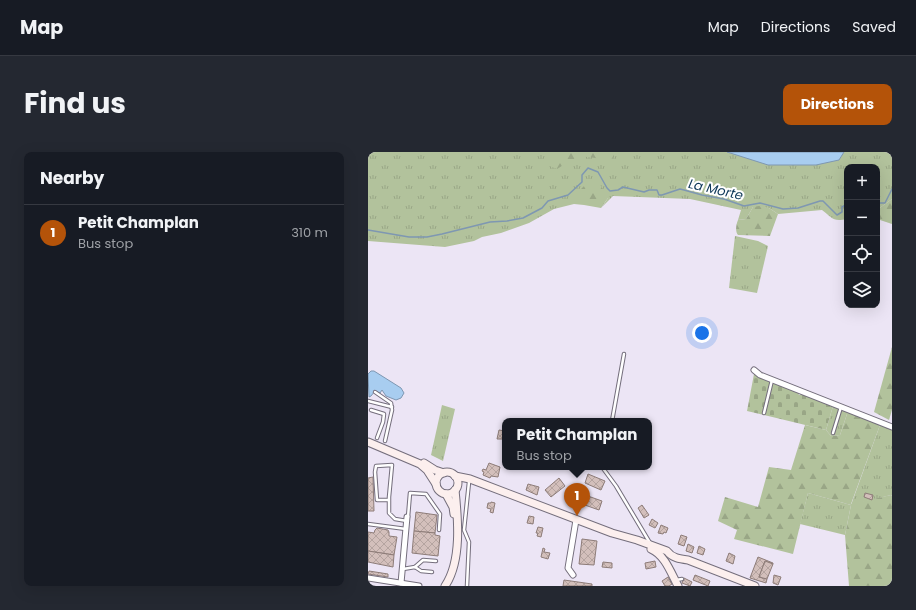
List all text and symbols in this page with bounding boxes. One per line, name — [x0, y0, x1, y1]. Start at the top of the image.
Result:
text: Map — [20, 14, 63, 41]
text: Map — [708, 17, 739, 37]
text: Directions — [761, 17, 830, 37]
text: Saved — [852, 17, 896, 37]
text: Find us — [24, 84, 126, 123]
button: Directions — [783, 84, 892, 125]
map controls — [844, 164, 880, 308]
button: + — [844, 164, 880, 200]
text: Nearby — [40, 166, 104, 190]
water label: La Morte — [687, 174, 745, 205]
button: − — [844, 200, 880, 236]
text: Petit Champlan — [78, 212, 199, 233]
text: 1 — [51, 223, 55, 242]
text: 310 m — [291, 223, 328, 242]
text: Bus stop — [78, 234, 133, 253]
button: locate — [844, 236, 880, 272]
button: layers — [844, 272, 880, 308]
your location — [692, 323, 712, 343]
popup — [502, 418, 652, 470]
text: Petit Champlan — [517, 424, 637, 445]
text: Bus stop — [517, 446, 572, 465]
pin: 1 — [564, 483, 590, 516]

